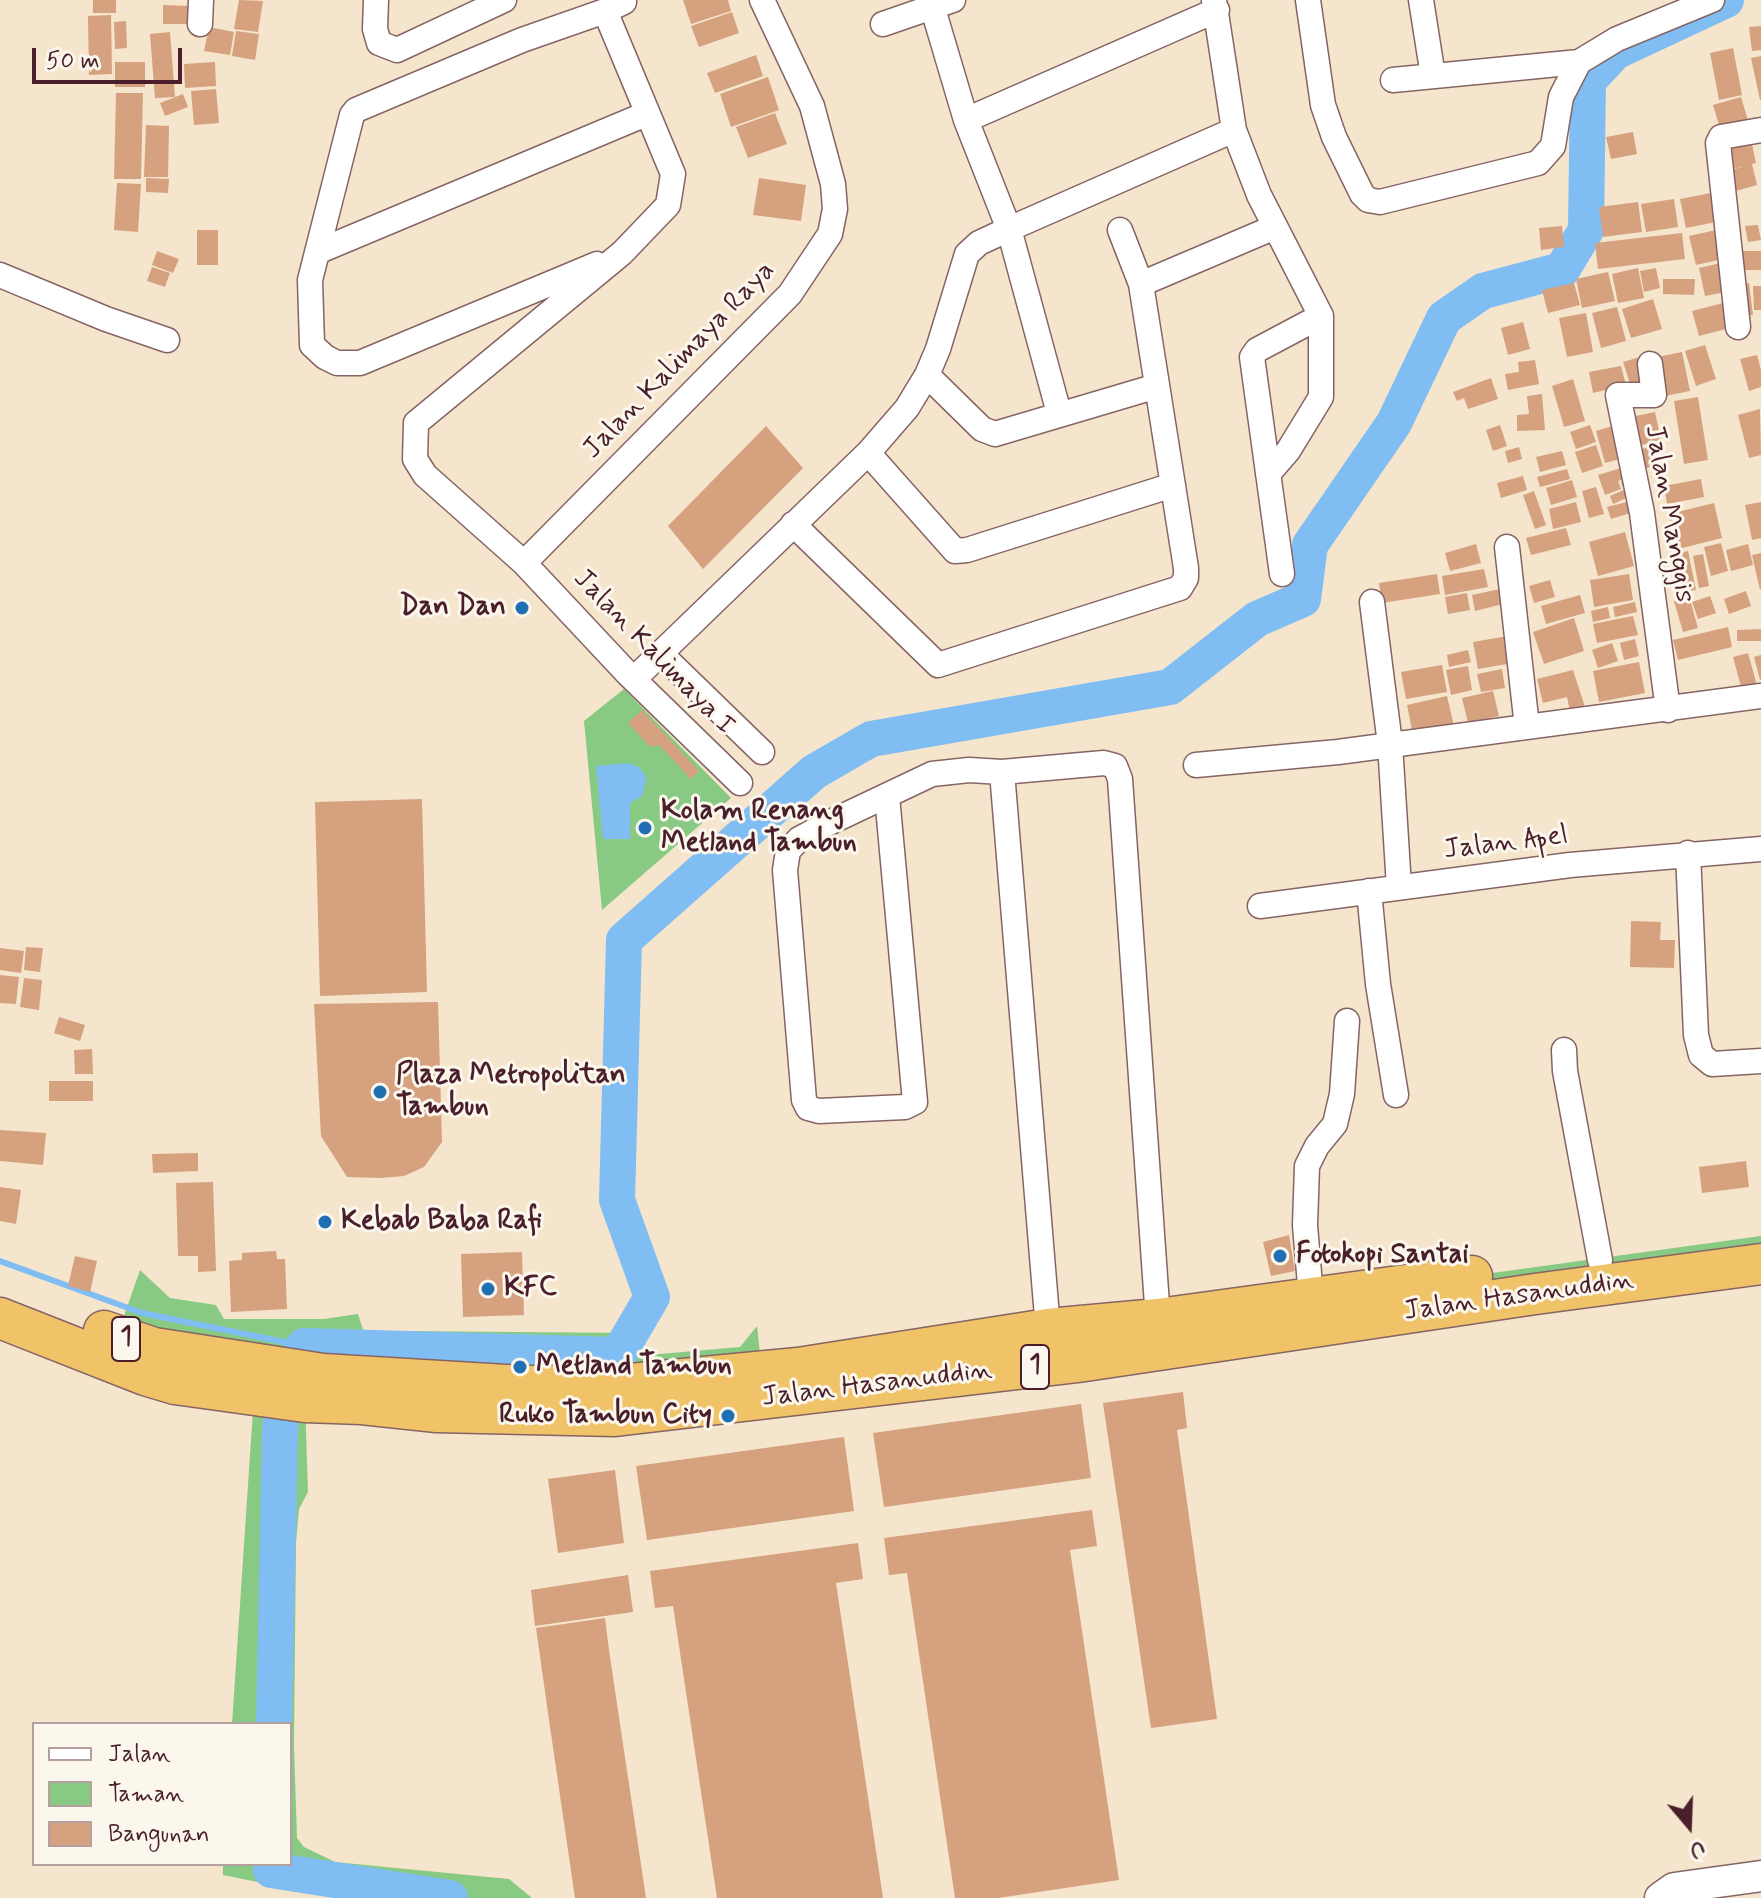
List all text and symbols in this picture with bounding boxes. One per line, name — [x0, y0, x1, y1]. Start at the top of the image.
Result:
scale bar — [36, 32, 186, 82]
text: 50 m — [46, 46, 100, 77]
street label: Jalan Kalimaya Raya — [577, 255, 783, 467]
street label: Jalan Manggis — [1636, 422, 1700, 606]
street label: Jalan Kalimaya I — [565, 563, 741, 743]
place label: Dan Dan — [400, 591, 506, 625]
marker: Dan Dan — [513, 599, 531, 617]
place label: Kolam Renang Metland Tambun — [661, 795, 857, 861]
marker: Kolam Renang Metland Tambun — [636, 819, 654, 837]
street label: Jalan Apel — [1442, 820, 1570, 868]
place label: Plaza Metropolitan Tambun — [396, 1059, 626, 1125]
marker: Plaza Metropolitan Tambun — [371, 1083, 389, 1101]
place label: Kebab Baba Rafi — [341, 1205, 542, 1239]
marker: Kebab Baba Rafi — [316, 1213, 334, 1231]
place label: Fotokopi Santai — [1296, 1239, 1469, 1273]
marker: Fotokopi Santai — [1271, 1247, 1289, 1265]
street label: Jalan Hasanuddin — [1402, 1264, 1636, 1330]
place label: KFC — [504, 1272, 557, 1306]
marker: KFC — [479, 1280, 497, 1298]
road number: 1 — [112, 1317, 140, 1361]
road number: 1 — [1021, 1345, 1049, 1389]
place label: Metland Tambun — [536, 1350, 732, 1384]
street label: Jalan Hasanuddin — [760, 1354, 994, 1416]
marker: Metland Tambun — [511, 1358, 529, 1376]
place label: Ruko Tambun City — [499, 1399, 712, 1433]
marker: Ruko Tambun City — [719, 1407, 737, 1425]
legend — [32, 1722, 292, 1866]
text: Jalan — [108, 1739, 171, 1770]
text: Taman — [108, 1779, 184, 1810]
north arrow — [1649, 1786, 1729, 1866]
text: Bangunan — [108, 1819, 209, 1850]
text: U — [1685, 1833, 1708, 1864]

